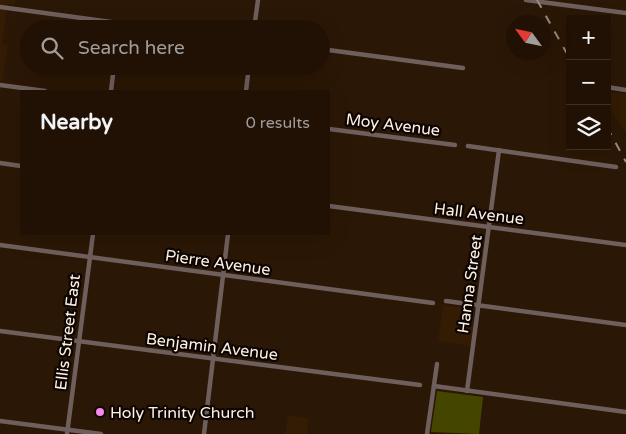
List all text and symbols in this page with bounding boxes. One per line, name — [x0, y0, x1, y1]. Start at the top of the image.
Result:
north arrow — [506, 15, 551, 60]
map controls — [566, 15, 611, 150]
button: + — [566, 15, 611, 60]
search box — [20, 20, 330, 75]
icon: search — [38, 34, 66, 62]
text: Search here — [78, 37, 185, 59]
button: − — [566, 60, 611, 105]
button: layers — [566, 105, 611, 150]
street label: Moy Avenue — [345, 109, 441, 141]
text: Nearby — [40, 110, 113, 135]
text: 0 results — [246, 113, 310, 133]
street label: Hall Avenue — [433, 199, 525, 229]
street label: Hanna Street — [453, 234, 487, 335]
street label: Pierre Avenue — [164, 246, 272, 280]
street label: Ellis Street East — [51, 273, 85, 391]
street label: Benjamin Avenue — [145, 329, 279, 365]
place label: Holy Trinity Church — [110, 403, 254, 423]
marker: Holy Trinity Church — [94, 406, 106, 418]

